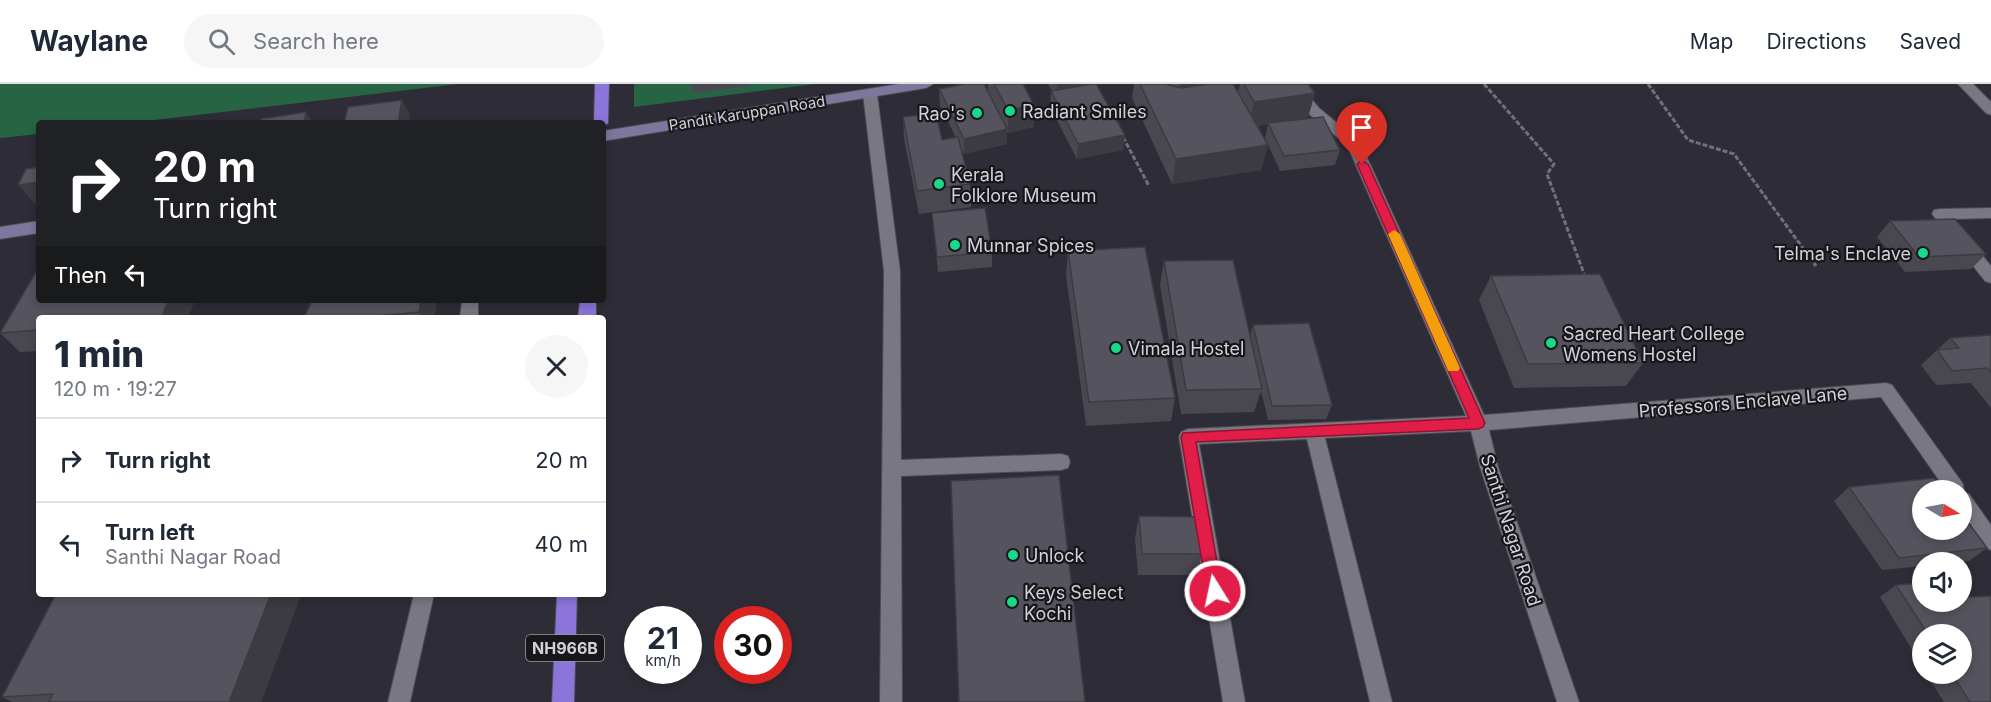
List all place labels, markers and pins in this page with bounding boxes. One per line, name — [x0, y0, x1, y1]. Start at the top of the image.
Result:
place label: Radiant Smiles — [1022, 101, 1147, 122]
pin — [1336, 102, 1387, 164]
place label: Rao's — [918, 103, 965, 124]
marker: Radiant Smiles — [1003, 104, 1017, 118]
marker: Rao's — [970, 106, 984, 120]
place label: Kerala Folklore Museum — [951, 164, 1096, 206]
marker: Kerala Folklore Museum — [932, 177, 946, 191]
place label: Munnar Spices — [967, 235, 1094, 256]
marker: Munnar Spices — [948, 238, 962, 252]
place label: Telma's Enclave — [1774, 243, 1911, 264]
marker: Telma's Enclave — [1916, 246, 1930, 260]
place label: Sacred Heart College Womens Hostel — [1563, 323, 1745, 365]
marker: Sacred Heart College Womens Hostel — [1544, 336, 1558, 350]
place label: Vimala Hostel — [1128, 338, 1244, 359]
marker: Vimala Hostel — [1109, 341, 1123, 355]
place label: Unlock — [1025, 545, 1084, 566]
marker: Unlock — [1006, 548, 1020, 562]
place label: Keys Select Kochi — [1024, 582, 1123, 624]
marker: Keys Select Kochi — [1005, 595, 1019, 609]

